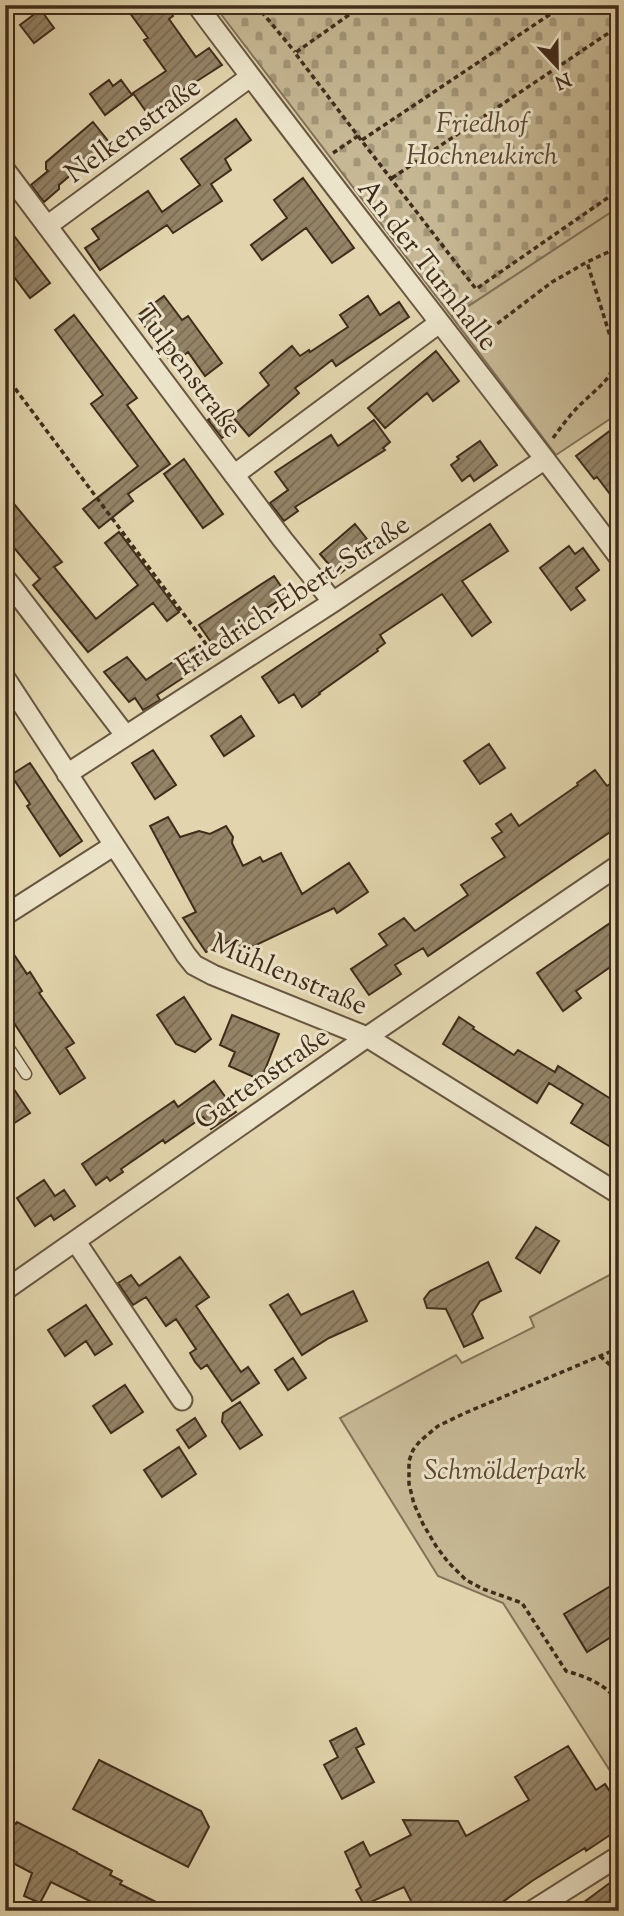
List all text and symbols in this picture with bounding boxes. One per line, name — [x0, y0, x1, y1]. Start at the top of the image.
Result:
north arrow — [522, 32, 592, 102]
text: N — [550, 64, 575, 95]
street label: Nelkenstraße — [58, 68, 210, 194]
park label: Friedhof Hochneukirch — [406, 105, 558, 177]
street label: An der Turnhalle — [347, 171, 507, 360]
street label: Tulpenstraße — [124, 297, 251, 447]
street label: Friedrich-Ebert-Straße — [169, 506, 418, 687]
street label: Mühlenstraße — [204, 925, 373, 1027]
street label: Gartenstraße — [187, 1018, 338, 1141]
park label: Schmölderpark — [424, 1452, 587, 1492]

